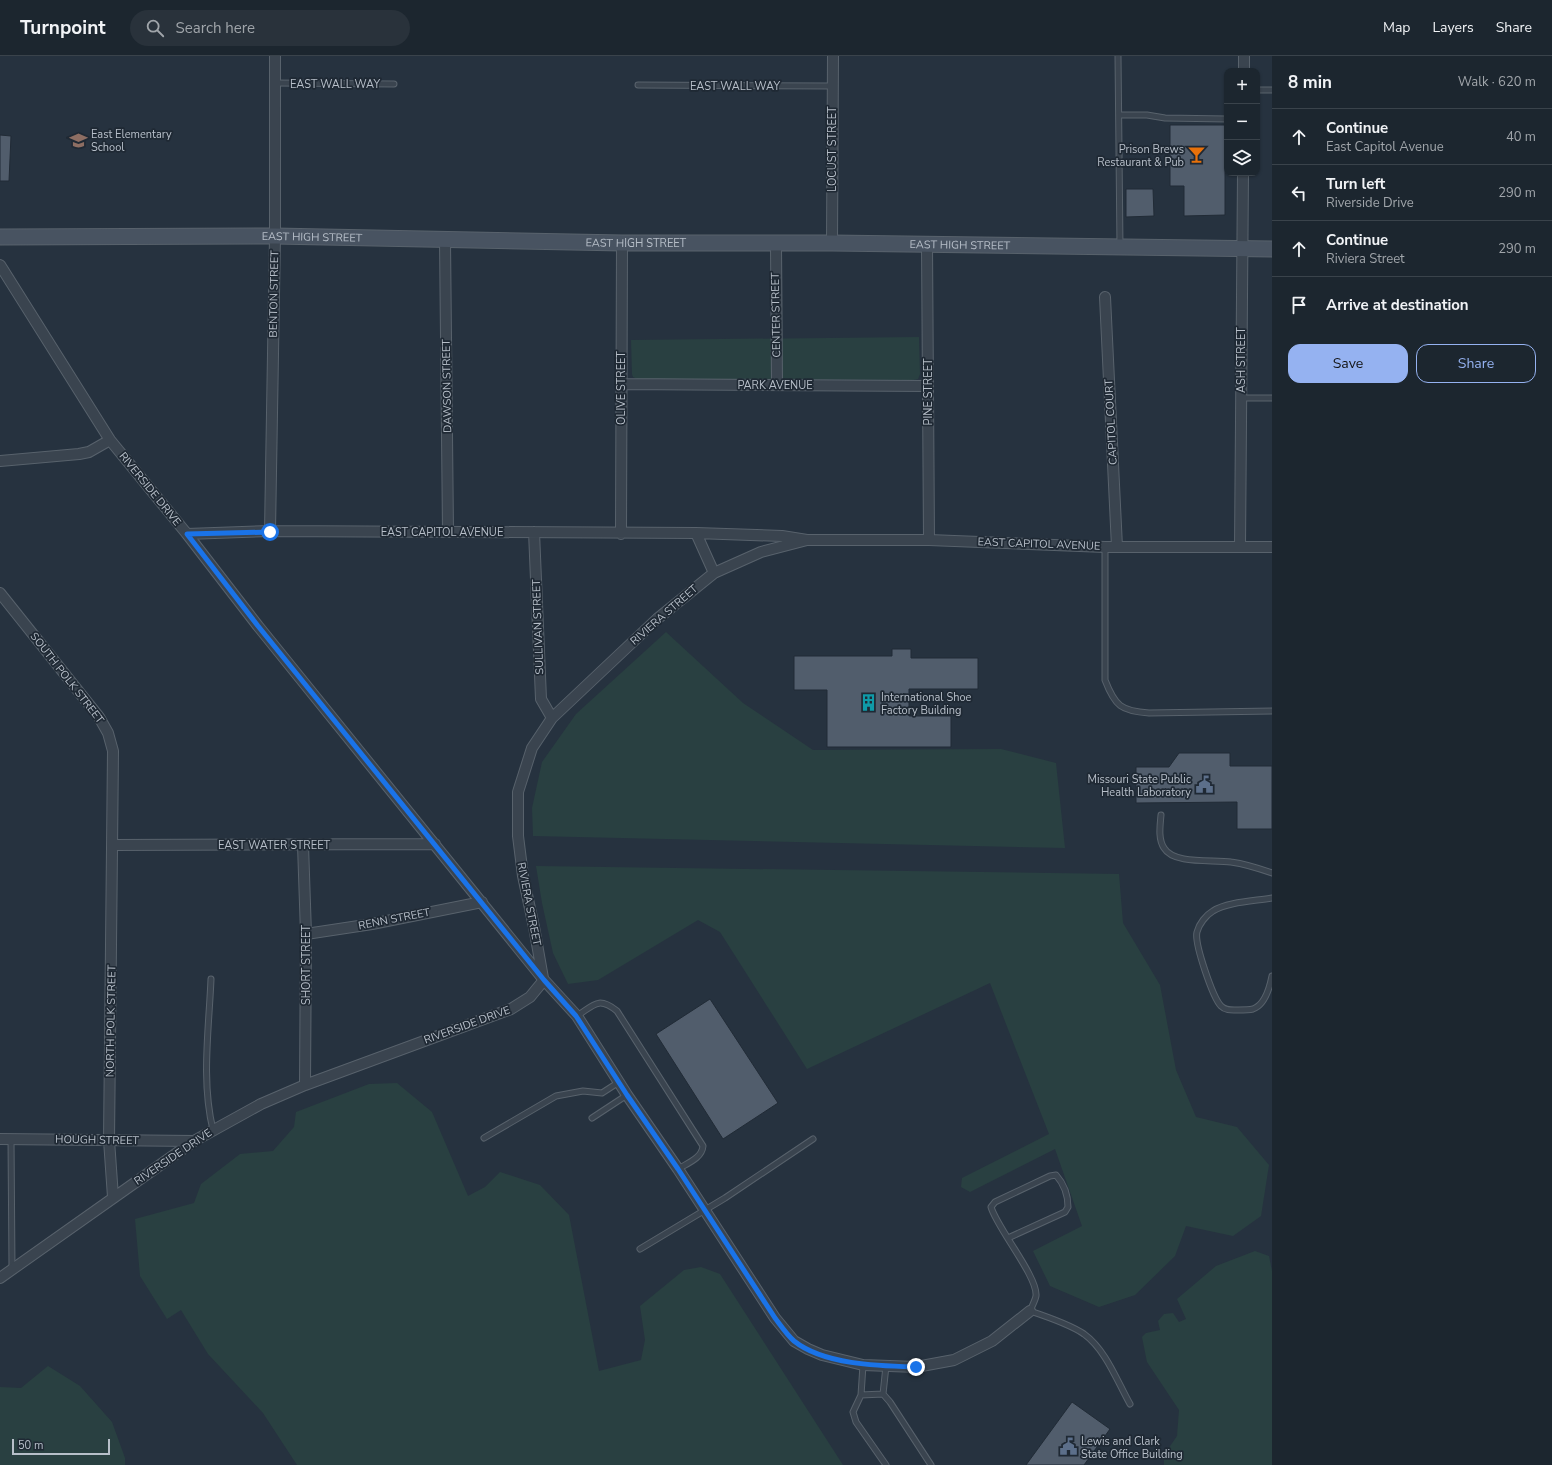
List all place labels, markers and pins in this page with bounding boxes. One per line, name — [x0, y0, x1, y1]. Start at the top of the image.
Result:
place label: East Elementary School — [91, 127, 172, 155]
school or university icon: East Elementary School — [68, 130, 88, 150]
place label: Prison Brews Restaurant & Pub — [1097, 142, 1184, 170]
bar icon: Prison Brews Restaurant & Pub — [1187, 145, 1207, 165]
place label: International Shoe Factory Building — [881, 690, 972, 718]
building icon: International Shoe Factory Building — [858, 693, 878, 713]
place label: Missouri State Public Health Laboratory — [1088, 772, 1191, 800]
public building icon: Missouri State Public Health Laboratory — [1194, 775, 1214, 795]
place label: Lewis and Clark State Office Building — [1081, 1434, 1183, 1462]
public building icon: Lewis and Clark State Office Building — [1058, 1437, 1078, 1457]

